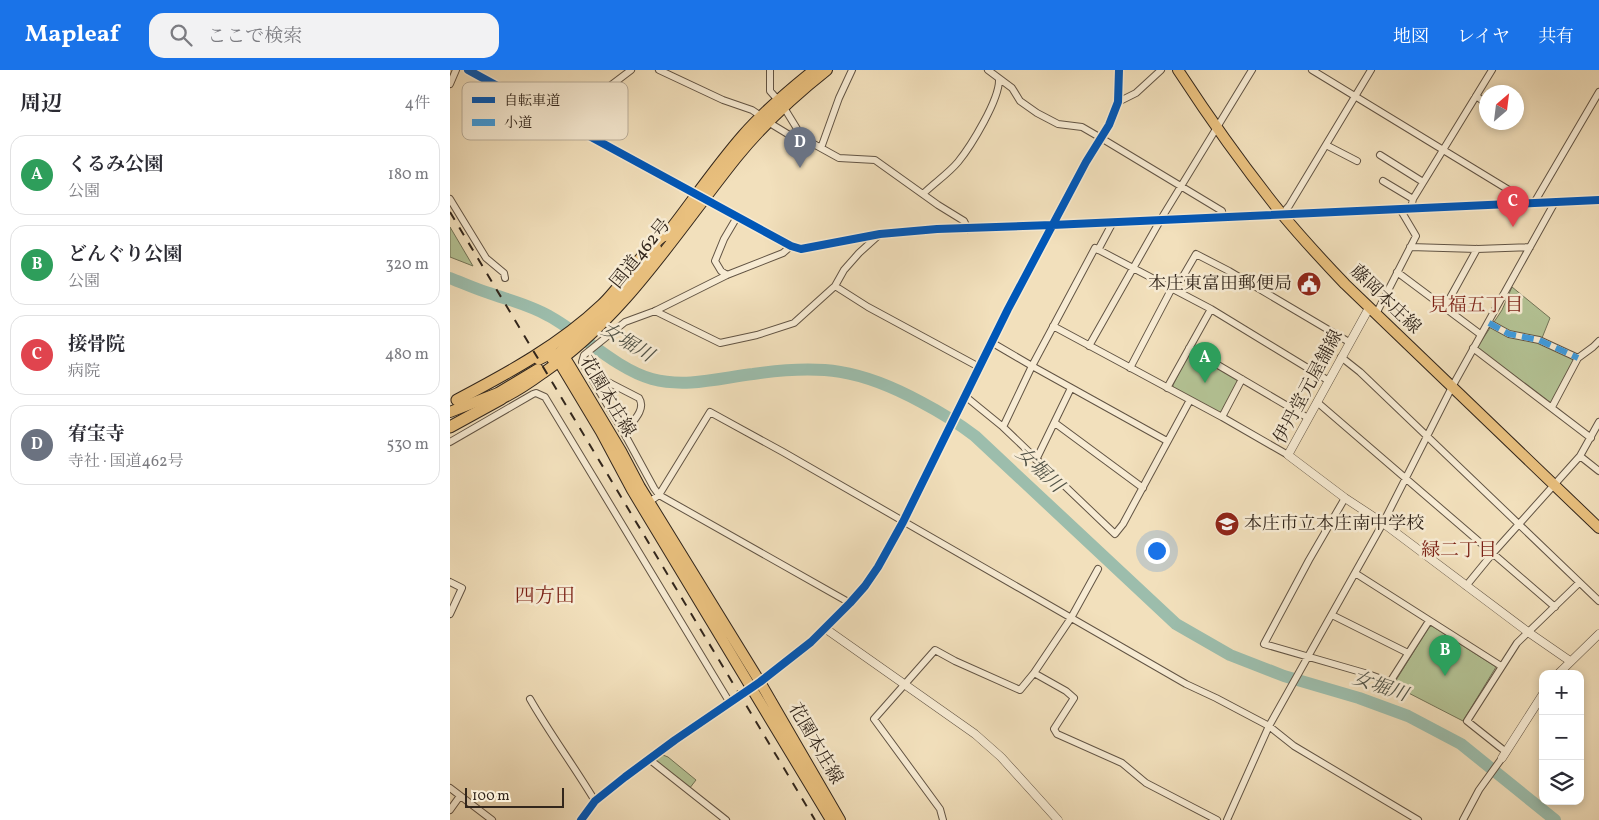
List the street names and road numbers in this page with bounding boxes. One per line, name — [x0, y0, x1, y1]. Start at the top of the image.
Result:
street label: 国道462号 — [605, 214, 677, 294]
street label: 藤岡本庄線 — [1344, 260, 1426, 340]
street label: 伊丹堂元屋舗線 — [1268, 326, 1350, 448]
street label: 花園本庄線 — [573, 352, 641, 442]
street label: 花園本庄線 — [782, 699, 848, 789]

